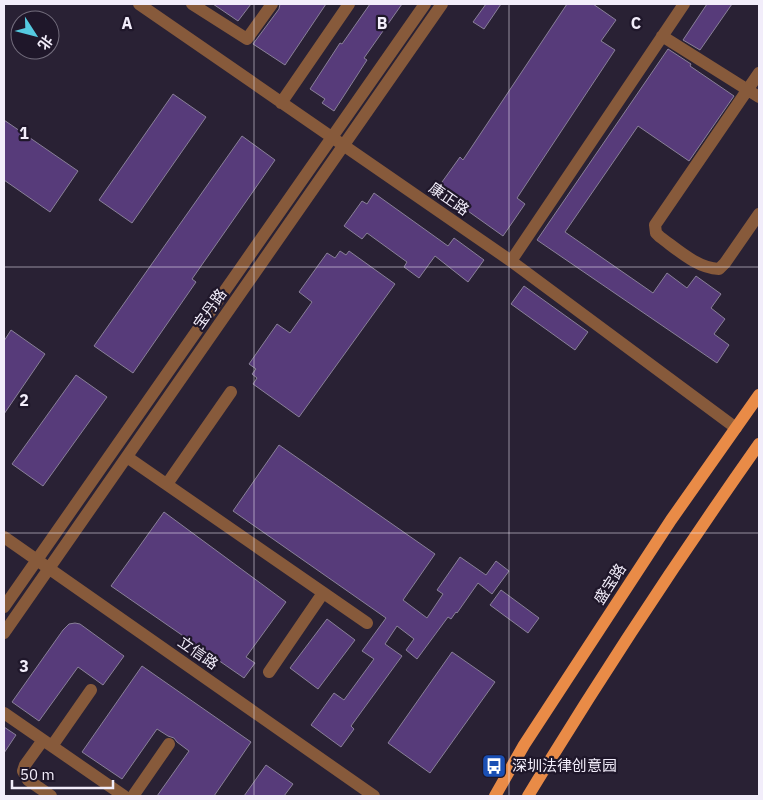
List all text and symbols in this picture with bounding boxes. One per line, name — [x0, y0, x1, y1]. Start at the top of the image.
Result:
north arrow — [10, 10, 60, 60]
text: A — [122, 13, 133, 33]
text: B — [377, 13, 388, 33]
text: C — [631, 13, 641, 33]
text: 北 — [34, 32, 57, 54]
text: 1 — [19, 123, 29, 143]
street label: 康正路 — [425, 178, 473, 219]
street label: 宝丹路 — [189, 285, 230, 333]
text: 2 — [19, 390, 29, 410]
street label: 盛宝路 — [589, 560, 630, 608]
street label: 立信路 — [174, 632, 222, 673]
text: 3 — [19, 656, 29, 676]
bus stop icon: 深圳法律创意园 — [481, 753, 507, 779]
place label: 深圳法律创意园 — [512, 756, 617, 775]
scale bar — [12, 758, 114, 790]
text: 50 m — [20, 765, 55, 784]

